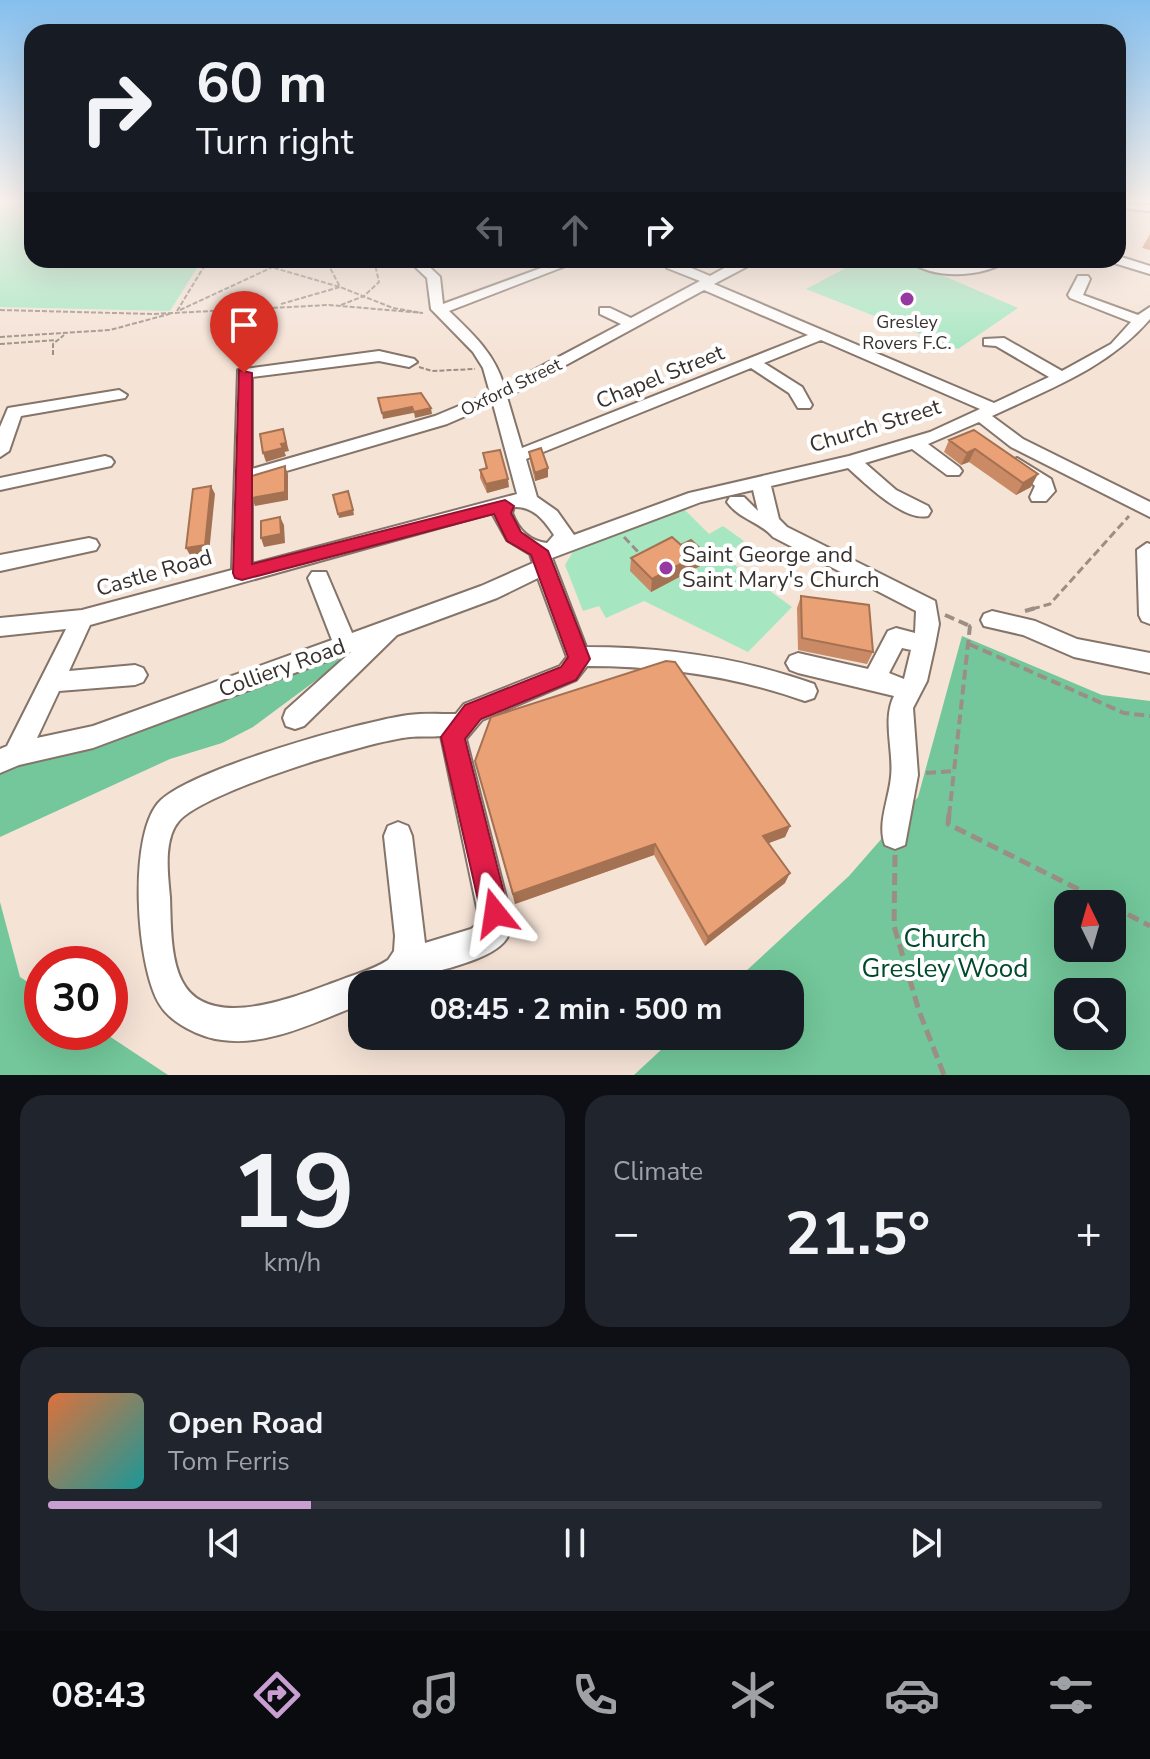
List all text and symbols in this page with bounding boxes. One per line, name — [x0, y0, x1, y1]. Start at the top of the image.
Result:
text: 60 m — [196, 45, 327, 122]
icon: right — [64, 56, 168, 160]
text: Turn right — [196, 118, 353, 167]
icon: left — [469, 208, 513, 252]
icon: ahead — [553, 208, 597, 252]
icon: right — [637, 208, 681, 252]
marker: Gresley Rovers F.C. — [898, 290, 916, 308]
pin — [210, 291, 278, 373]
icon: arrive — [222, 303, 266, 347]
place label: Gresley Rovers F.C. — [862, 310, 952, 355]
street label: Chapel Street — [591, 338, 729, 416]
street label: Oxford Street — [456, 352, 566, 422]
street label: Church Street — [806, 392, 945, 460]
place label: Saint George and Saint Mary's Church — [682, 540, 880, 595]
street label: Castle Road — [93, 542, 215, 604]
marker: Saint George and Saint Mary's Church — [657, 559, 675, 577]
street label: Colliery Road — [214, 631, 350, 705]
position arrow — [453, 871, 537, 955]
north arrow — [1054, 890, 1126, 962]
map controls — [1054, 890, 1126, 1050]
park label: Church Gresley Wood — [862, 921, 1028, 986]
speed limit sign: 30 — [24, 946, 128, 1050]
button: search — [1054, 978, 1126, 1050]
text: 08:45 · 2 min · 500 m — [430, 989, 722, 1030]
text: 19 — [230, 1122, 355, 1264]
text: Climate — [613, 1154, 703, 1189]
text: 21.5° — [785, 1193, 930, 1275]
text: − — [613, 1204, 639, 1264]
text: + — [1076, 1204, 1102, 1264]
text: km/h — [264, 1245, 321, 1280]
text: Open Road — [168, 1403, 323, 1444]
text: Tom Ferris — [168, 1444, 290, 1479]
icon: previous — [202, 1521, 246, 1565]
icon: pause — [553, 1521, 597, 1565]
icon: next — [904, 1521, 948, 1565]
icon: directions — [249, 1667, 305, 1723]
icon: music — [408, 1667, 464, 1723]
icon: phone — [567, 1667, 623, 1723]
icon: climate — [725, 1667, 781, 1723]
icon: car — [884, 1667, 940, 1723]
icon: filters — [1043, 1667, 1099, 1723]
text: 08:43 — [51, 1671, 147, 1720]

